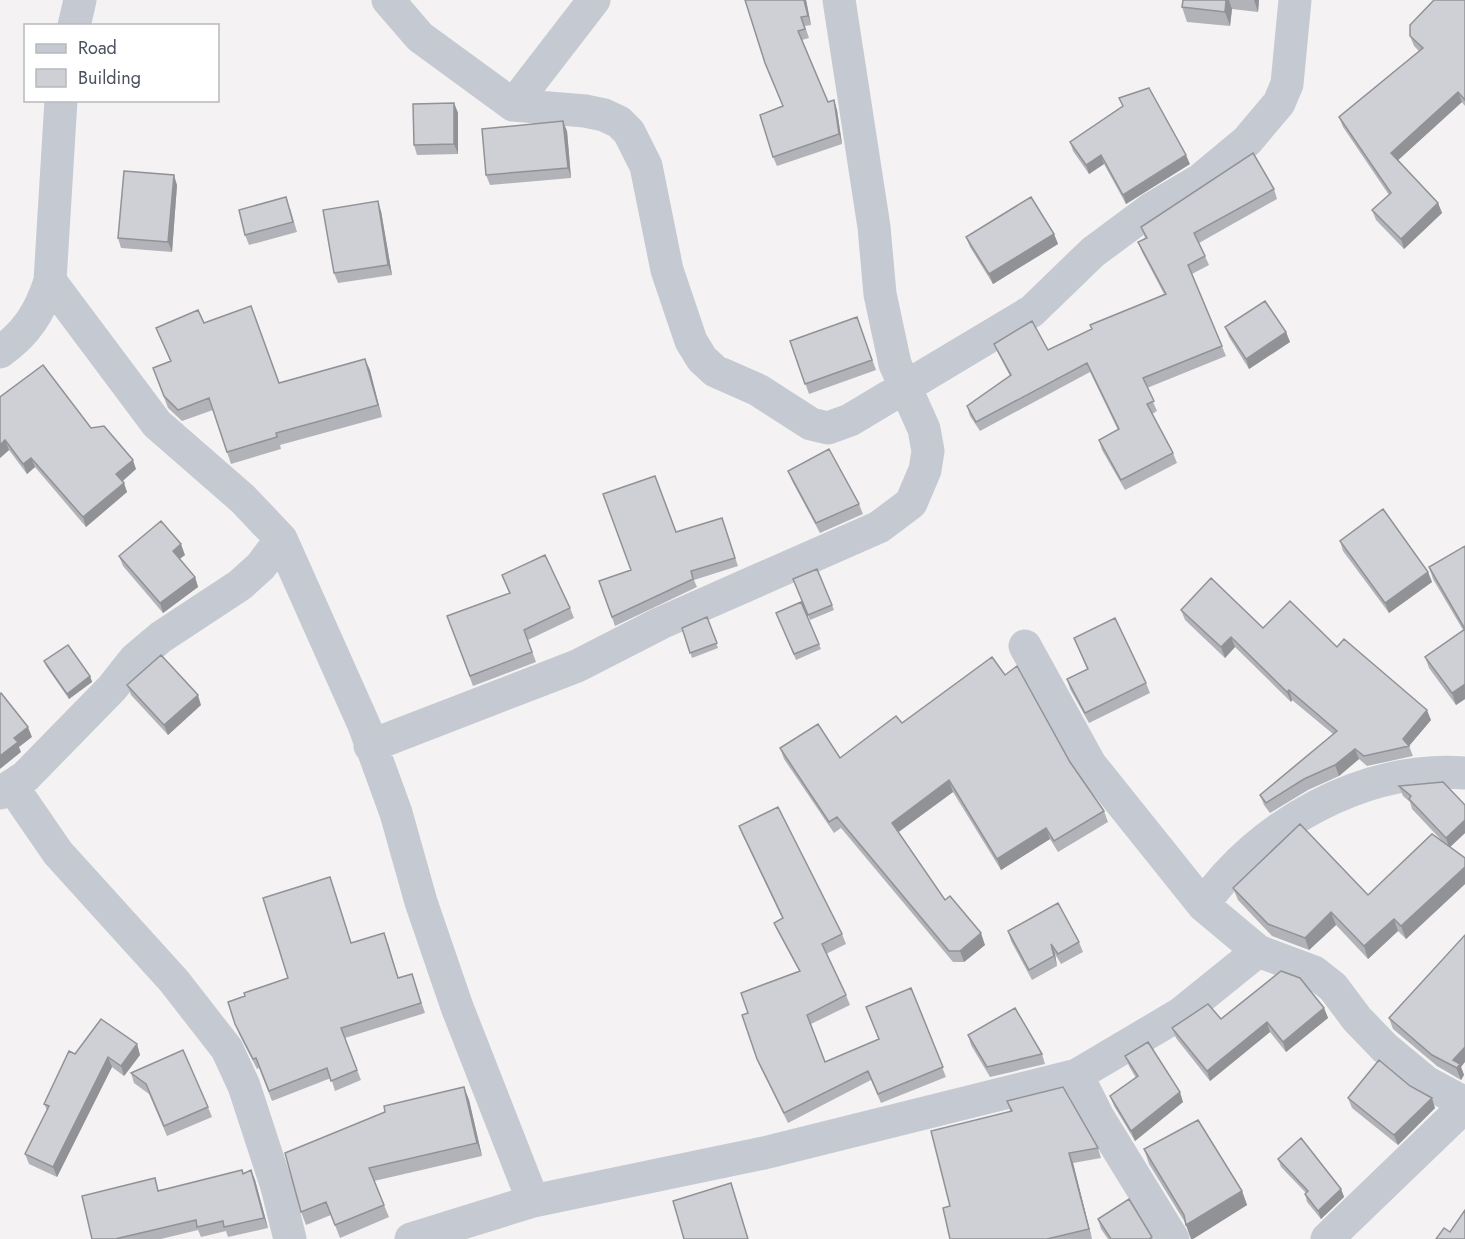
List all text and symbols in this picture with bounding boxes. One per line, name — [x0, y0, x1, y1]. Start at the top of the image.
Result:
legend — [24, 24, 219, 102]
text: Road — [78, 35, 117, 61]
text: Building — [78, 65, 141, 91]

